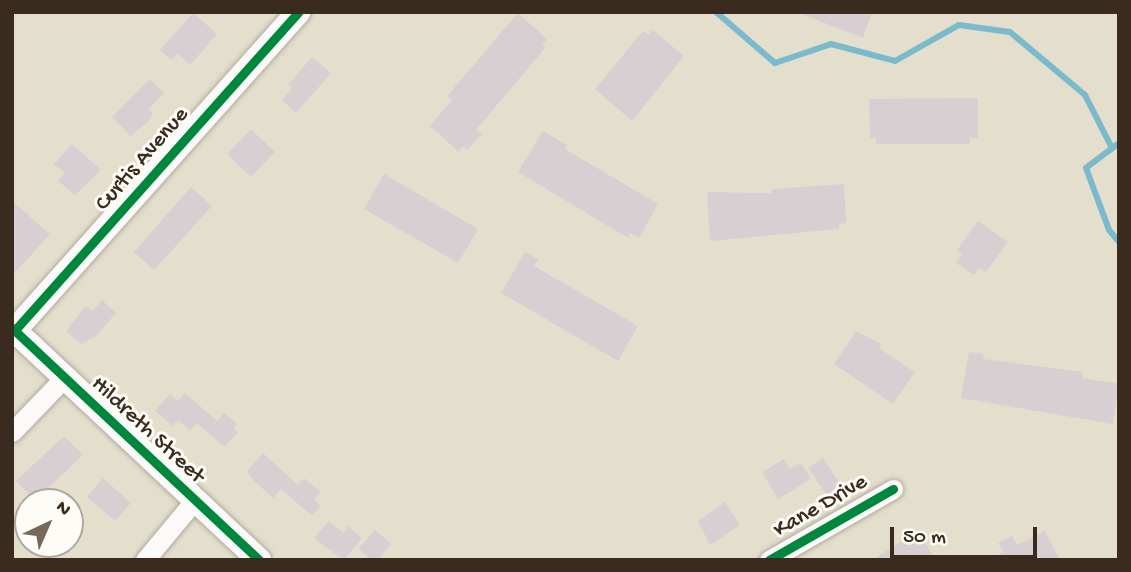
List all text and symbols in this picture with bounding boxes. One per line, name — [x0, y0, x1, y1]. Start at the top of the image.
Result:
street label: Curtis Avenue — [90, 102, 196, 218]
street label: Hildreth Street — [84, 371, 210, 491]
street label: Kane Drive — [769, 469, 873, 545]
north arrow — [14, 488, 84, 558]
text: N — [50, 496, 75, 522]
scale bar — [893, 512, 1040, 556]
text: 50 m — [903, 526, 946, 551]

